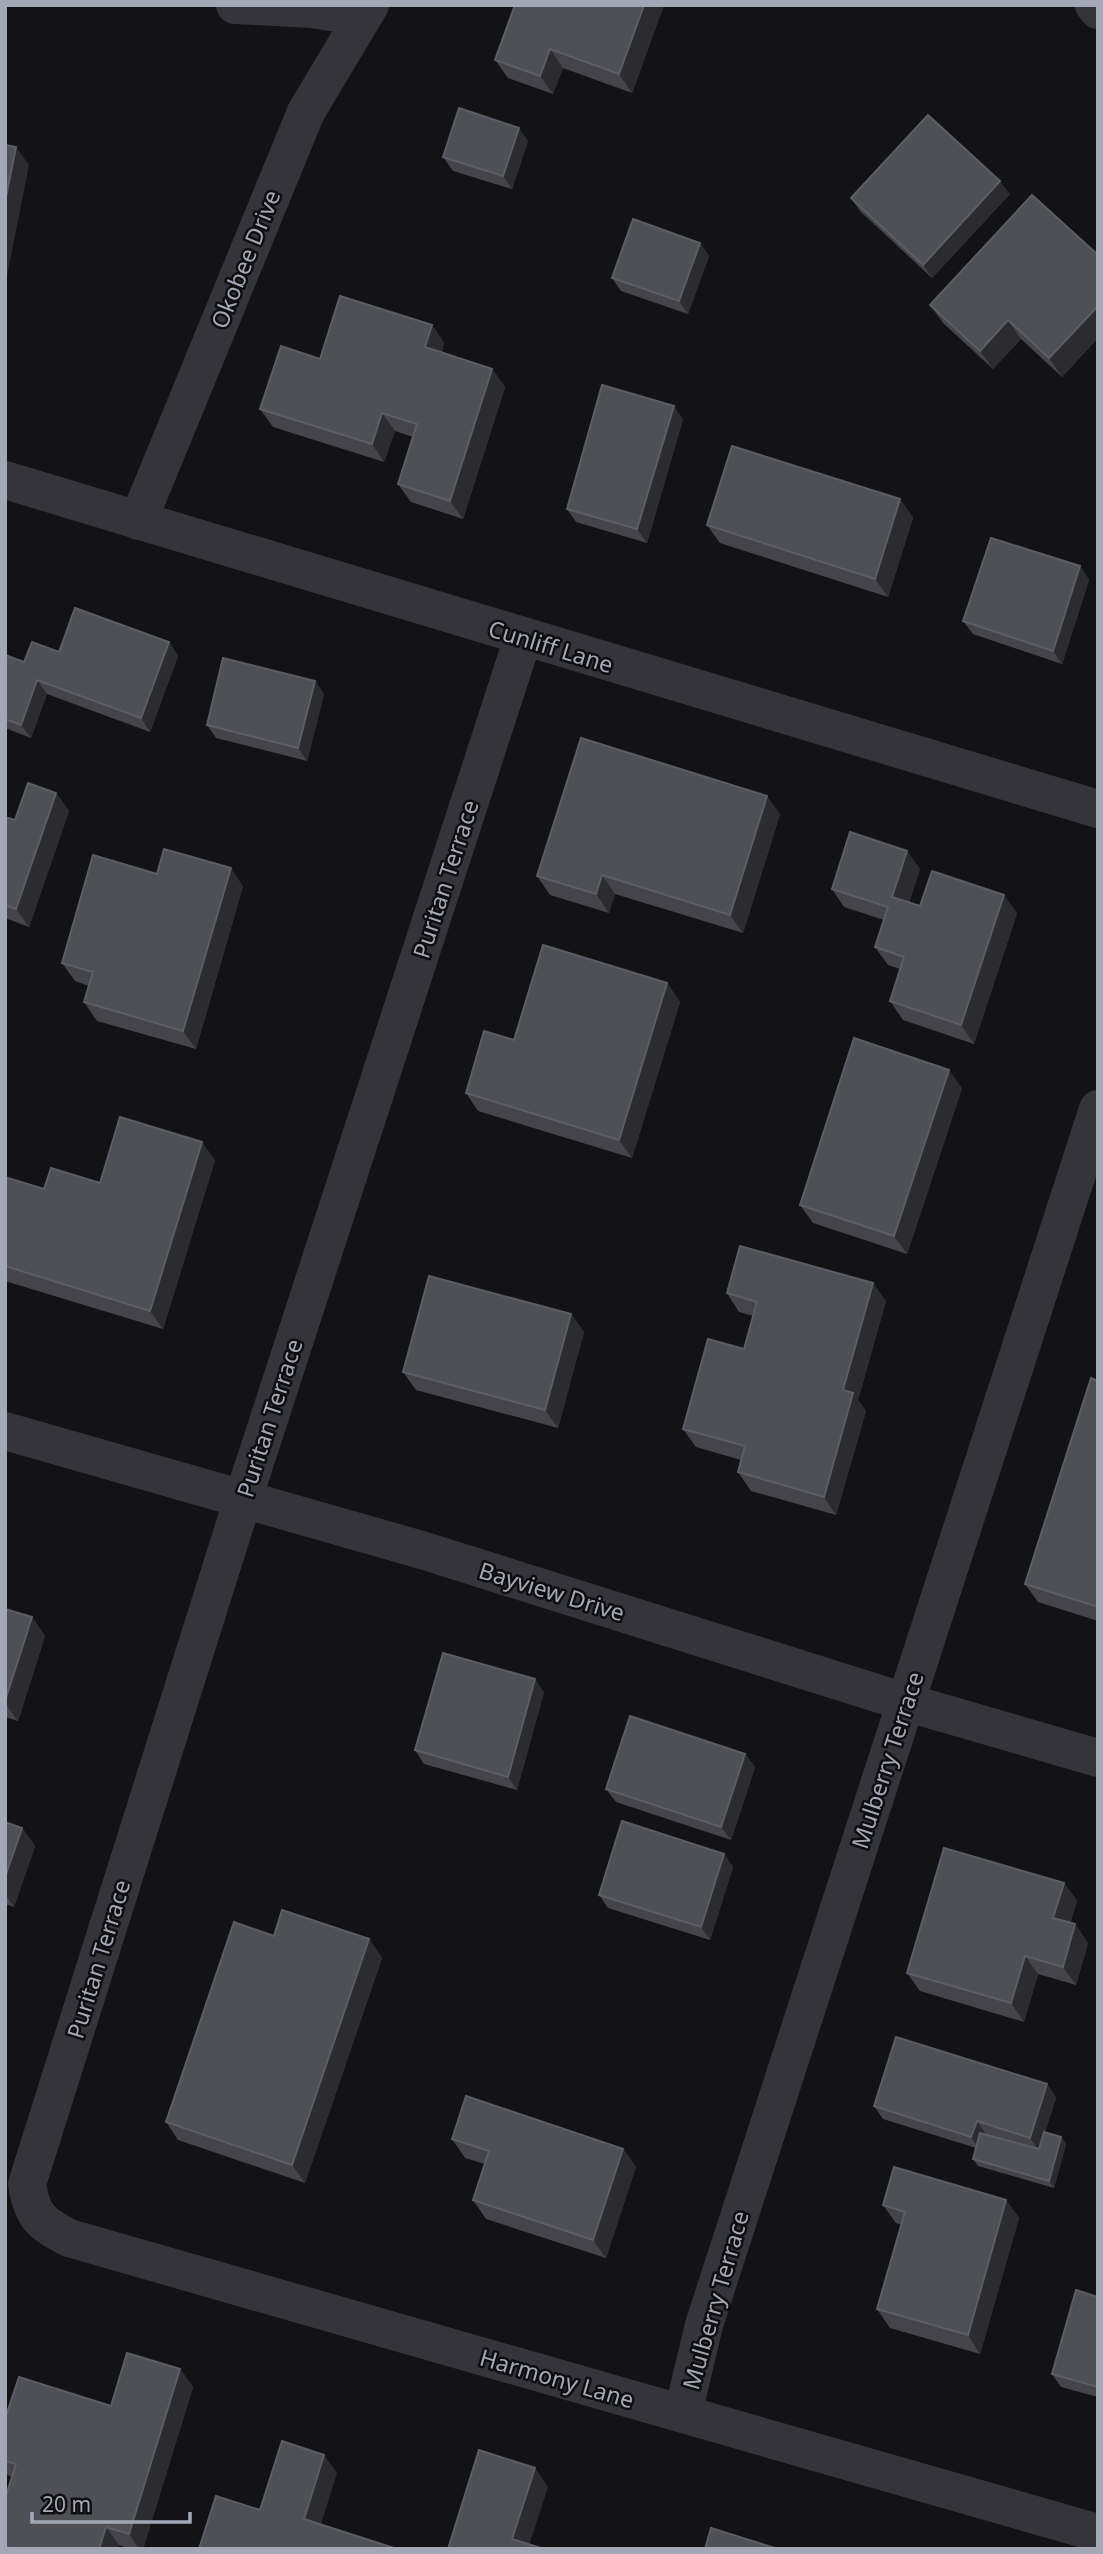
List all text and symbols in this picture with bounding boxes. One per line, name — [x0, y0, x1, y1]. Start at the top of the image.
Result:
street label: Okobee Drive — [203, 185, 287, 333]
street label: Cunliff Lane — [485, 612, 617, 680]
street label: Puritan Terrace — [404, 796, 486, 962]
street label: Puritan Terrace — [228, 1335, 310, 1501]
street label: Bayview Drive — [475, 1554, 629, 1628]
street label: Mulberry Terrace — [843, 1667, 931, 1853]
street label: Puritan Terrace — [59, 1876, 137, 2042]
street label: Mulberry Terrace — [674, 2207, 756, 2393]
street label: Harmony Lane — [476, 2341, 638, 2415]
scale bar — [32, 2480, 189, 2524]
text: 20 m — [42, 2490, 91, 2518]

